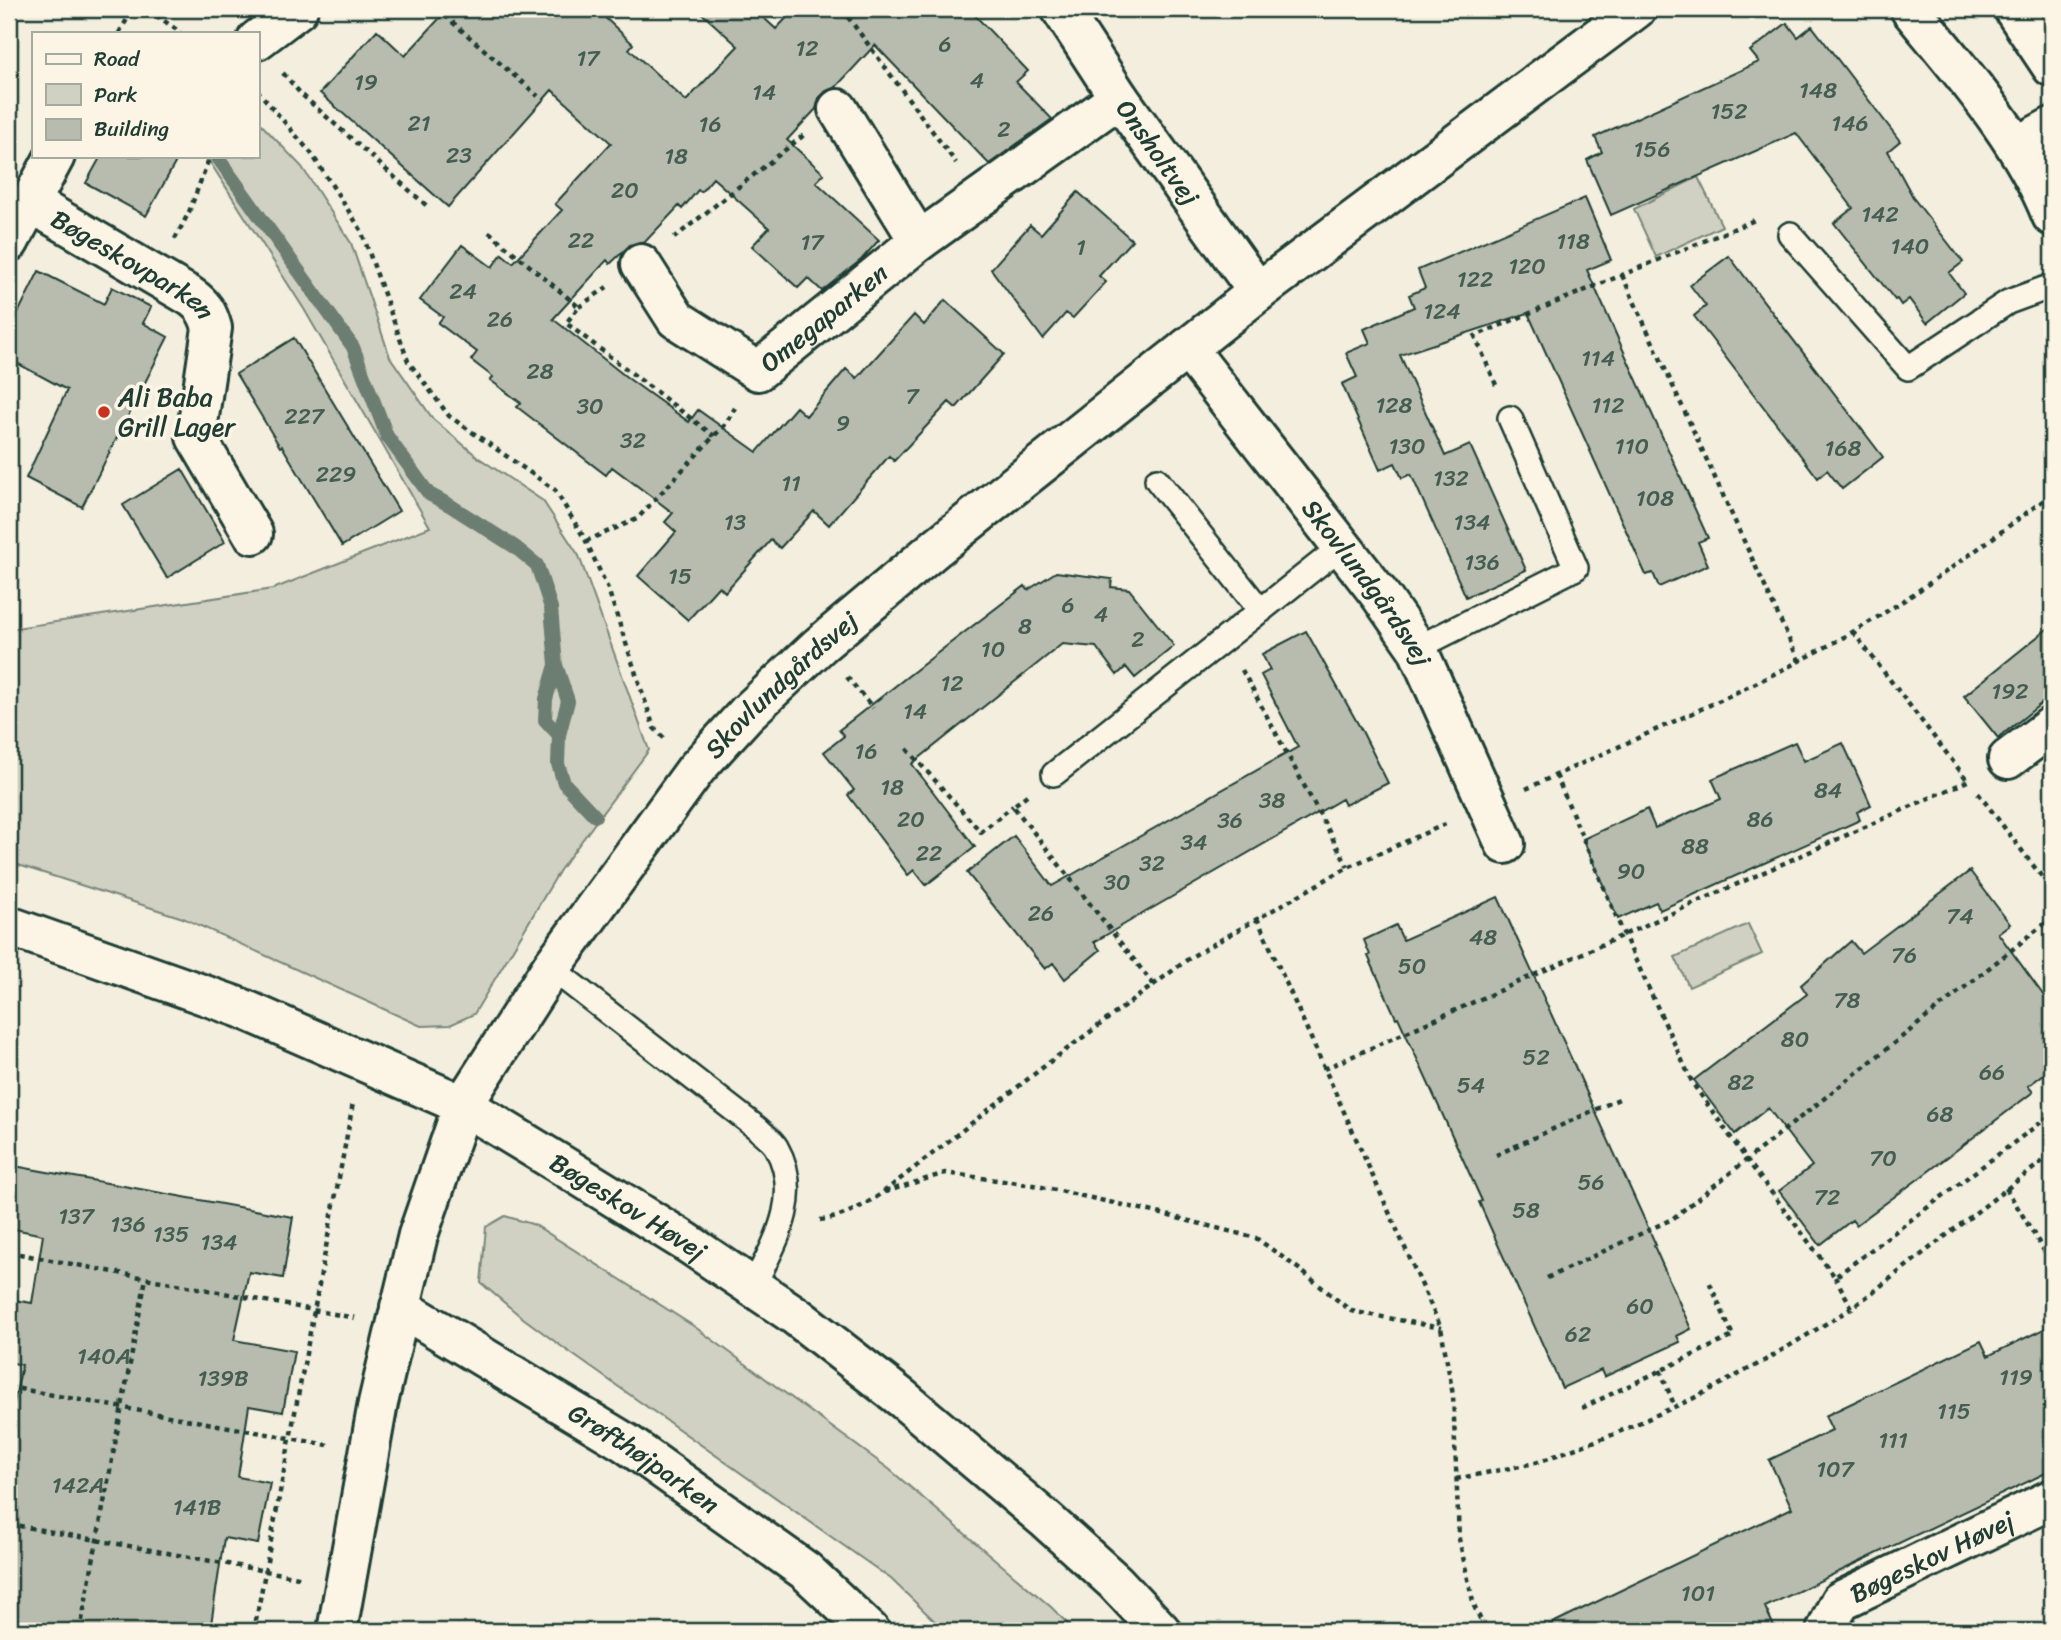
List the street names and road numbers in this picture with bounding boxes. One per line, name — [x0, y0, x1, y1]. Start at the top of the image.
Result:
street label: Onsholtvej — [1104, 89, 1213, 216]
street label: Bøgeskovparken — [42, 196, 228, 329]
street label: Omegaparken — [749, 251, 899, 384]
street label: Skovlundgårdsvej — [1290, 488, 1445, 674]
street label: Skovlundgårdsvej — [693, 599, 869, 770]
street label: Bøgeskov Høvej — [540, 1140, 717, 1274]
street label: Grøfthøjparken — [559, 1390, 730, 1526]
street label: Bøgeskov Høvej — [1842, 1497, 2023, 1616]

